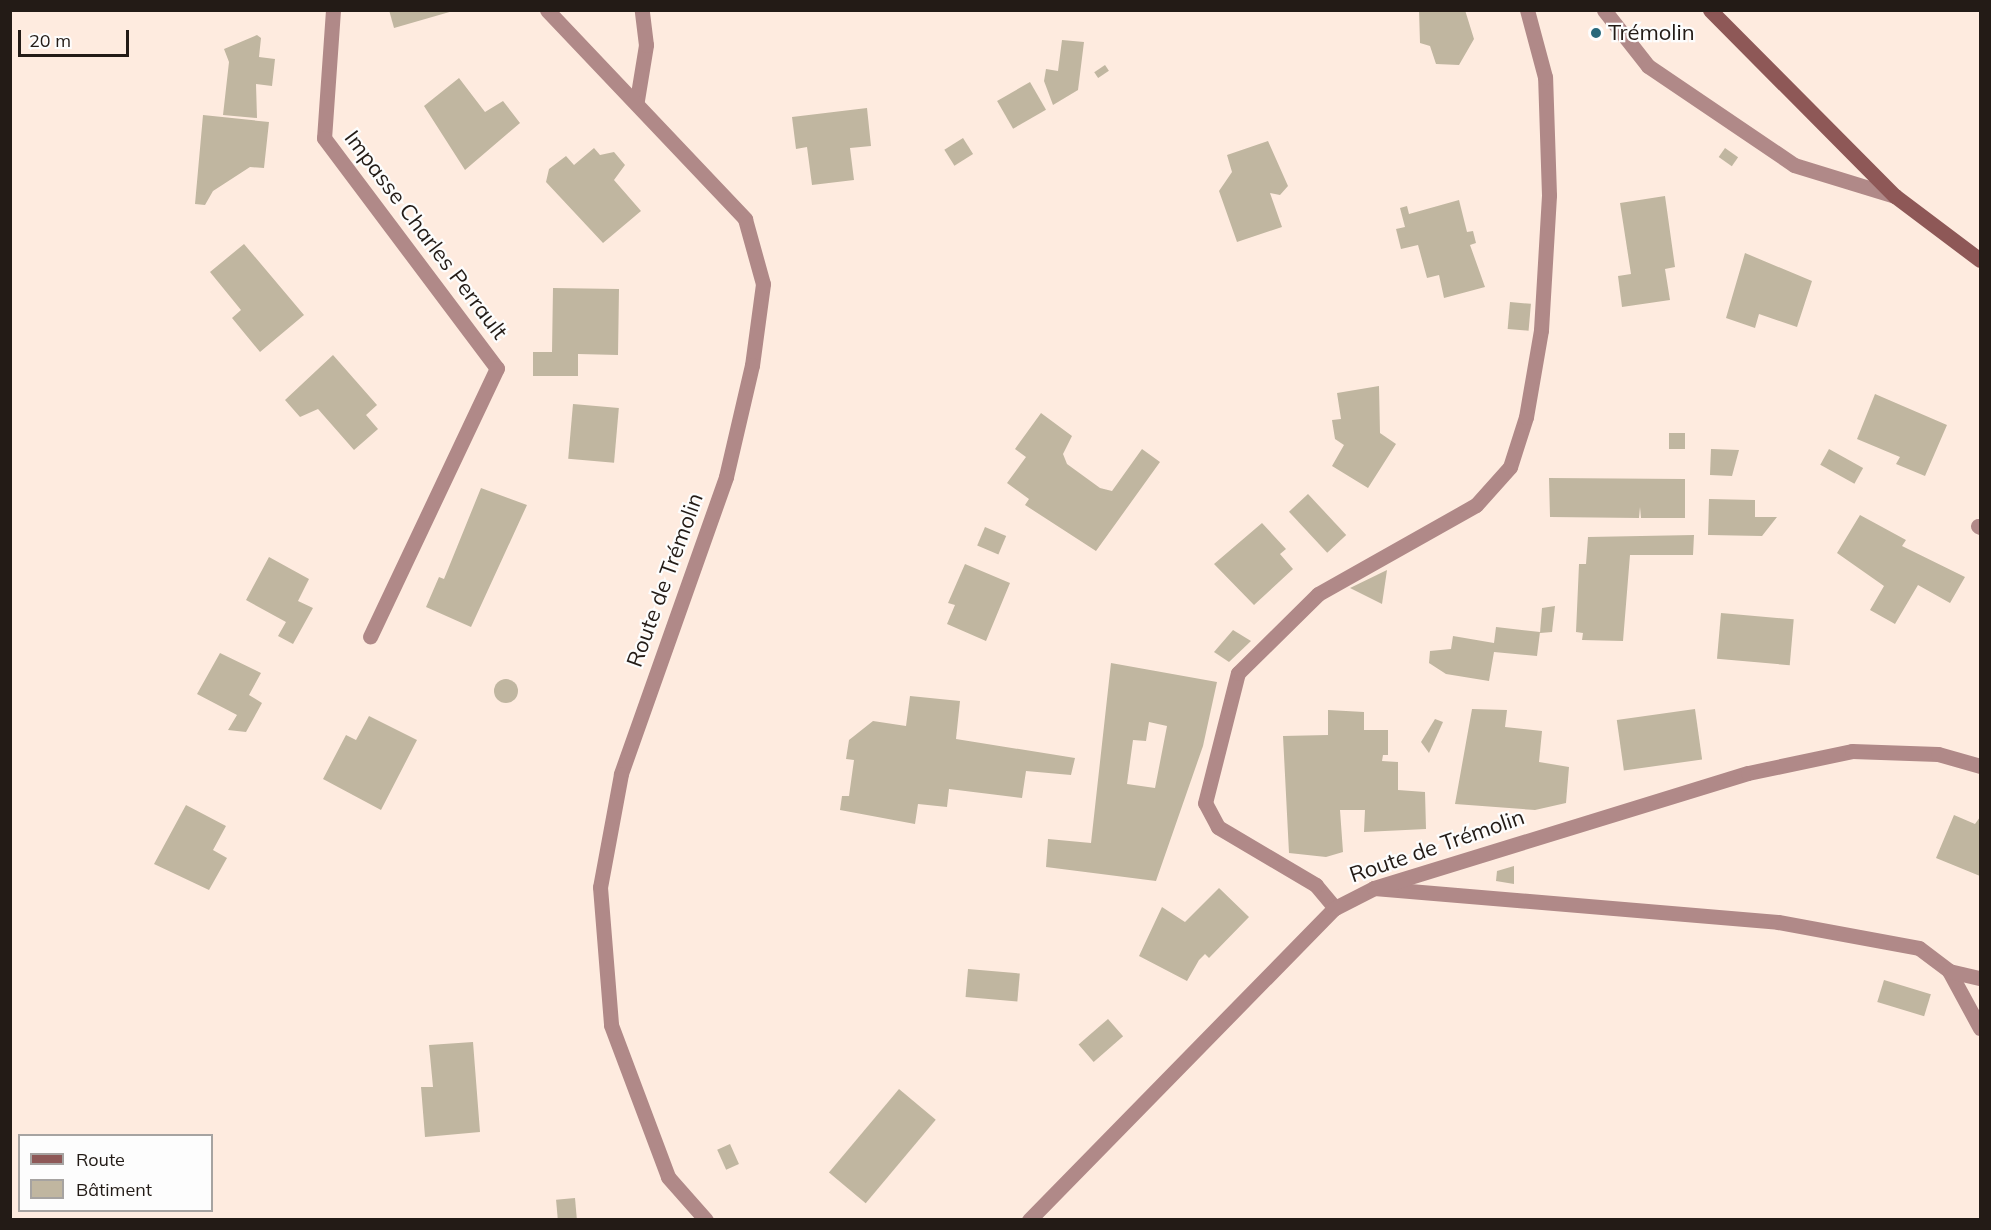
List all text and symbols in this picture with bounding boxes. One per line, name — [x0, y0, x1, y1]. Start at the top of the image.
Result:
scale bar — [21, 18, 132, 56]
place label: Trémolin — [1608, 20, 1695, 46]
marker: Trémolin — [1589, 26, 1603, 40]
text: 20 m — [29, 29, 71, 52]
street label: Impasse Charles Perrault — [339, 125, 513, 345]
street label: Route de Trémolin — [621, 489, 709, 671]
street label: Route de Trémolin — [1346, 804, 1528, 888]
legend — [18, 1134, 213, 1212]
text: Route — [76, 1148, 125, 1171]
text: Bâtiment — [76, 1178, 152, 1201]

